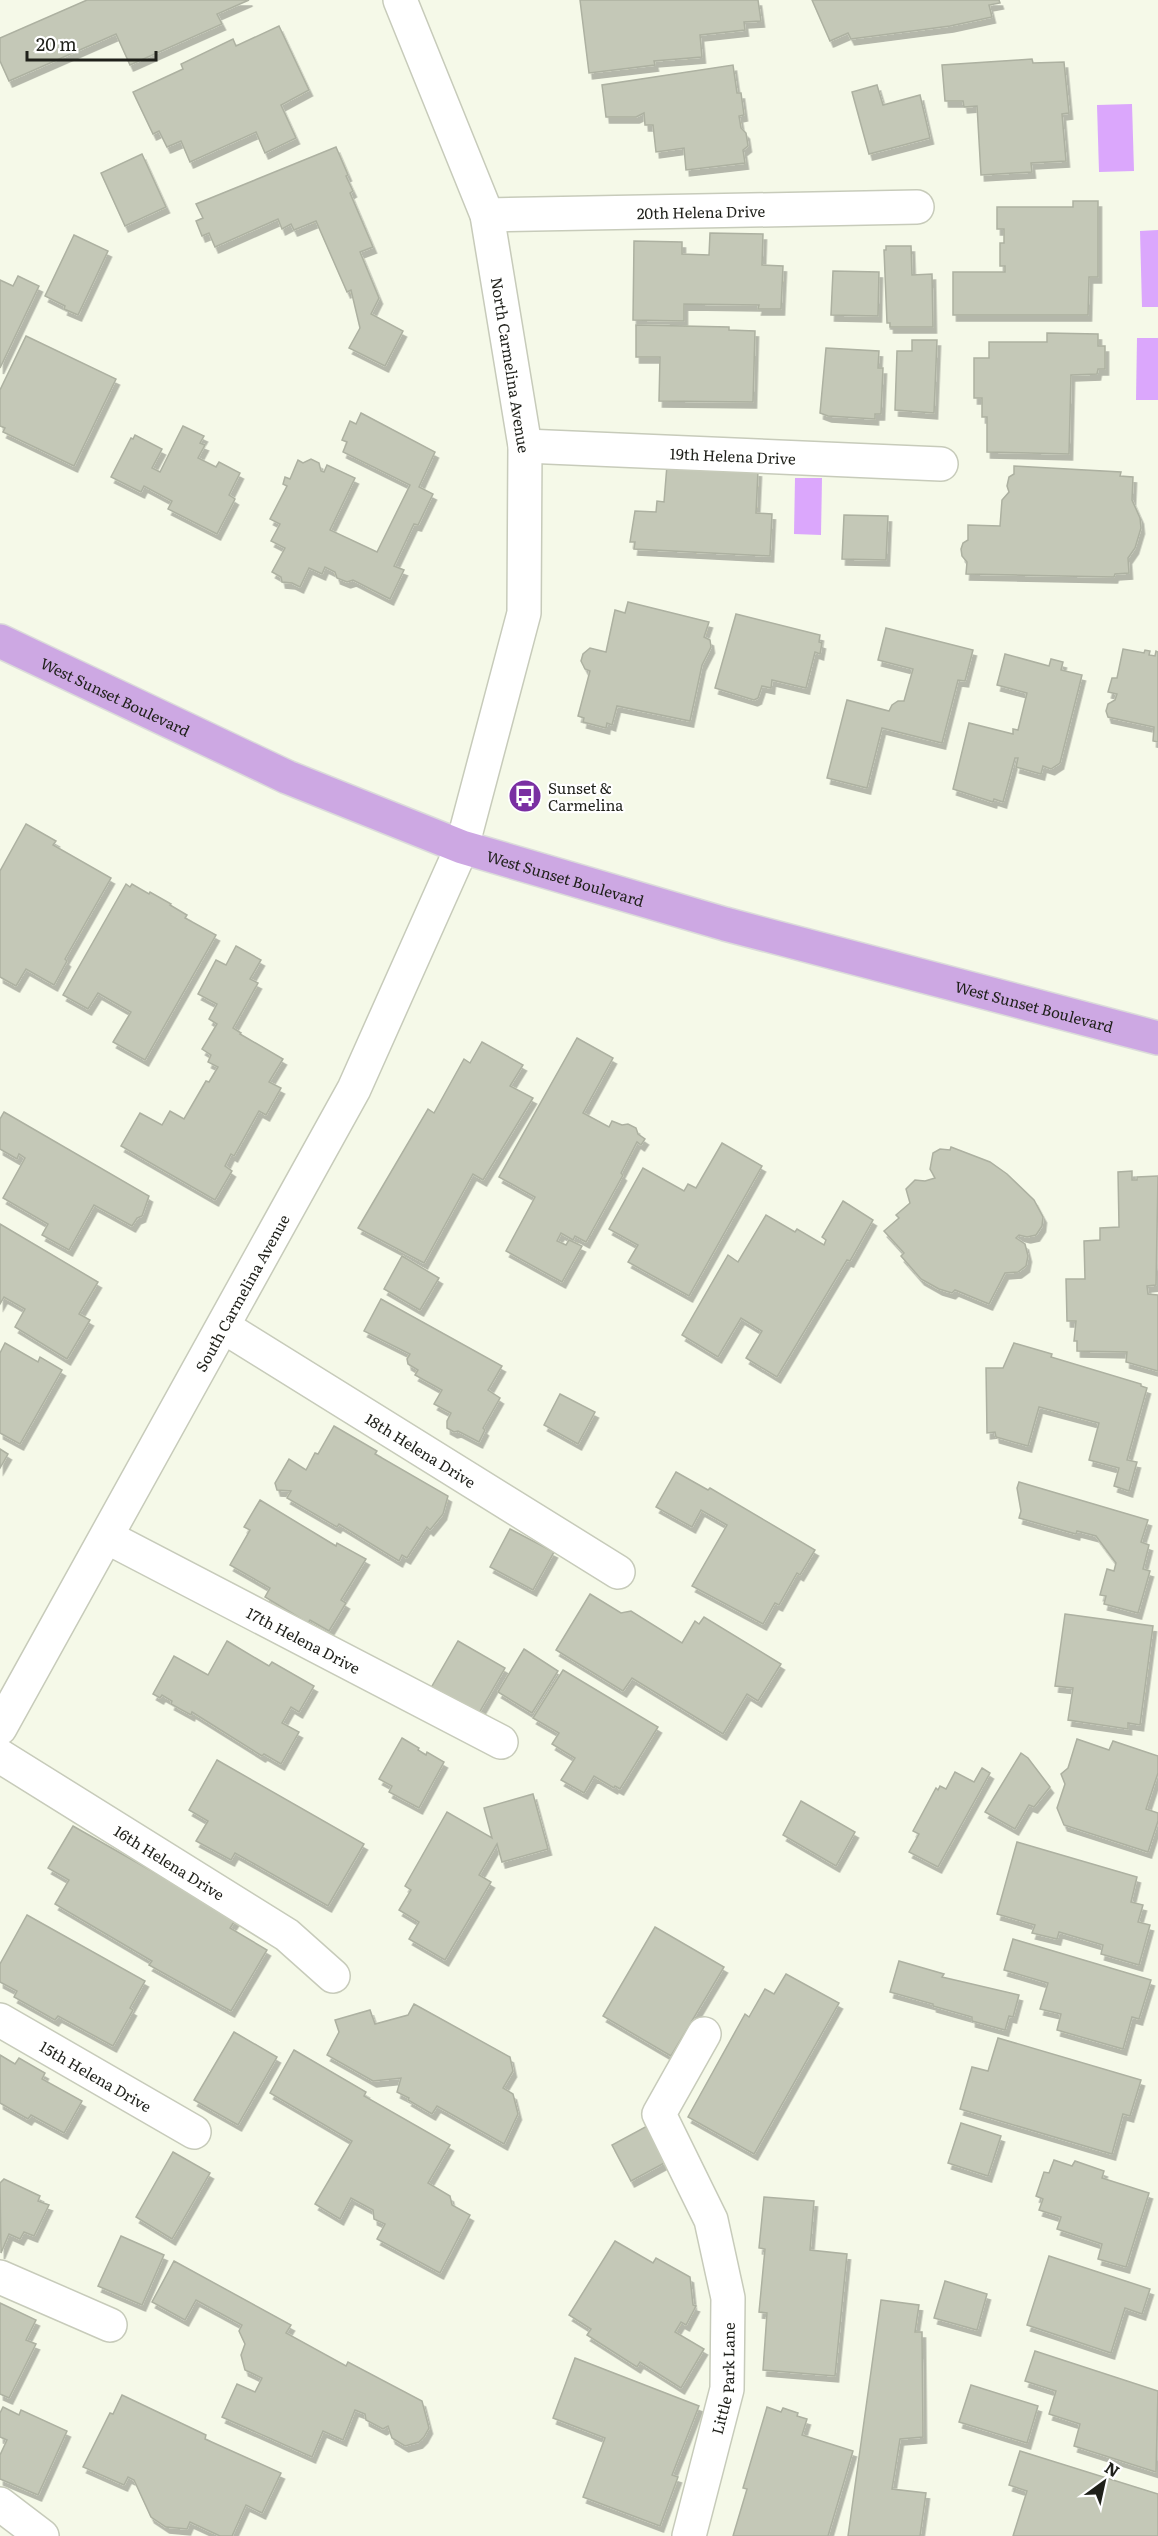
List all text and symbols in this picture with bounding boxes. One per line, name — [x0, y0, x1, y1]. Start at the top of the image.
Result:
scale bar — [27, 24, 156, 62]
text: 20 m — [36, 30, 77, 57]
street label: 20th Helena Drive — [637, 198, 766, 224]
street label: North Carmelina Avenue — [486, 275, 536, 455]
street label: 19th Helena Drive — [669, 441, 796, 469]
street label: West Sunset Boulevard — [37, 650, 194, 741]
place label: Sunset & Carmelina — [548, 776, 624, 816]
bus stop icon: Sunset & Carmelina — [507, 778, 543, 814]
street label: West Sunset Boulevard — [484, 843, 647, 911]
street label: West Sunset Boulevard — [953, 974, 1116, 1037]
street label: South Carmelina Avenue — [188, 1209, 294, 1375]
street label: 18th Helena Drive — [361, 1406, 481, 1493]
street label: 17th Helena Drive — [243, 1600, 365, 1679]
street label: 16th Helena Drive — [110, 1819, 230, 1905]
street label: 15th Helena Drive — [36, 2034, 157, 2117]
street label: Little Park Lane — [704, 2322, 739, 2437]
north arrow — [1074, 2452, 1134, 2512]
text: N — [1101, 2455, 1125, 2482]

